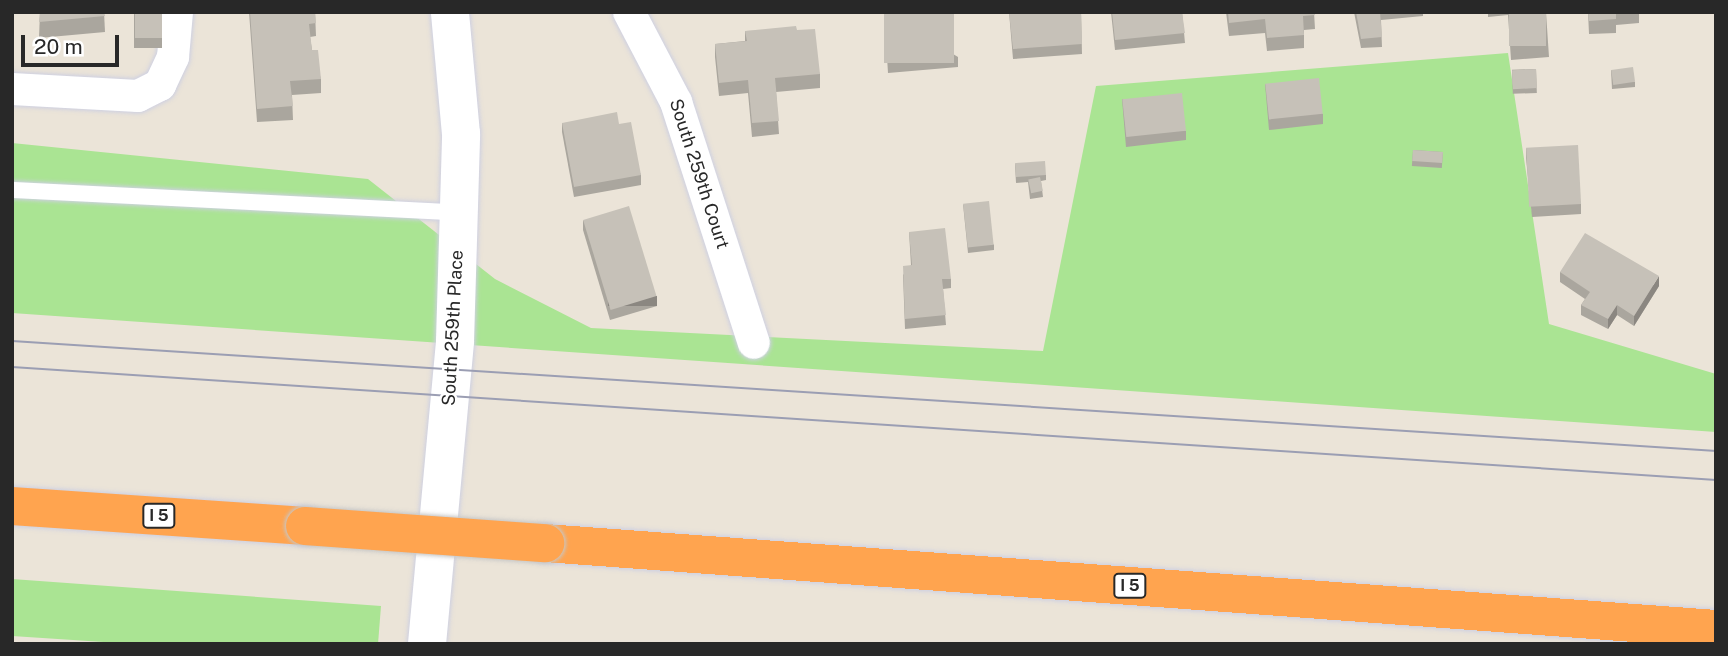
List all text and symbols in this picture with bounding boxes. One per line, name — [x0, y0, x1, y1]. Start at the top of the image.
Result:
scale bar — [24, 21, 122, 65]
text: 20 m — [34, 34, 83, 59]
street label: South 259th Court — [665, 96, 733, 252]
street label: South 259th Place — [438, 249, 468, 407]
road number: I 5 — [142, 503, 176, 528]
road number: I 5 — [1112, 573, 1148, 598]

